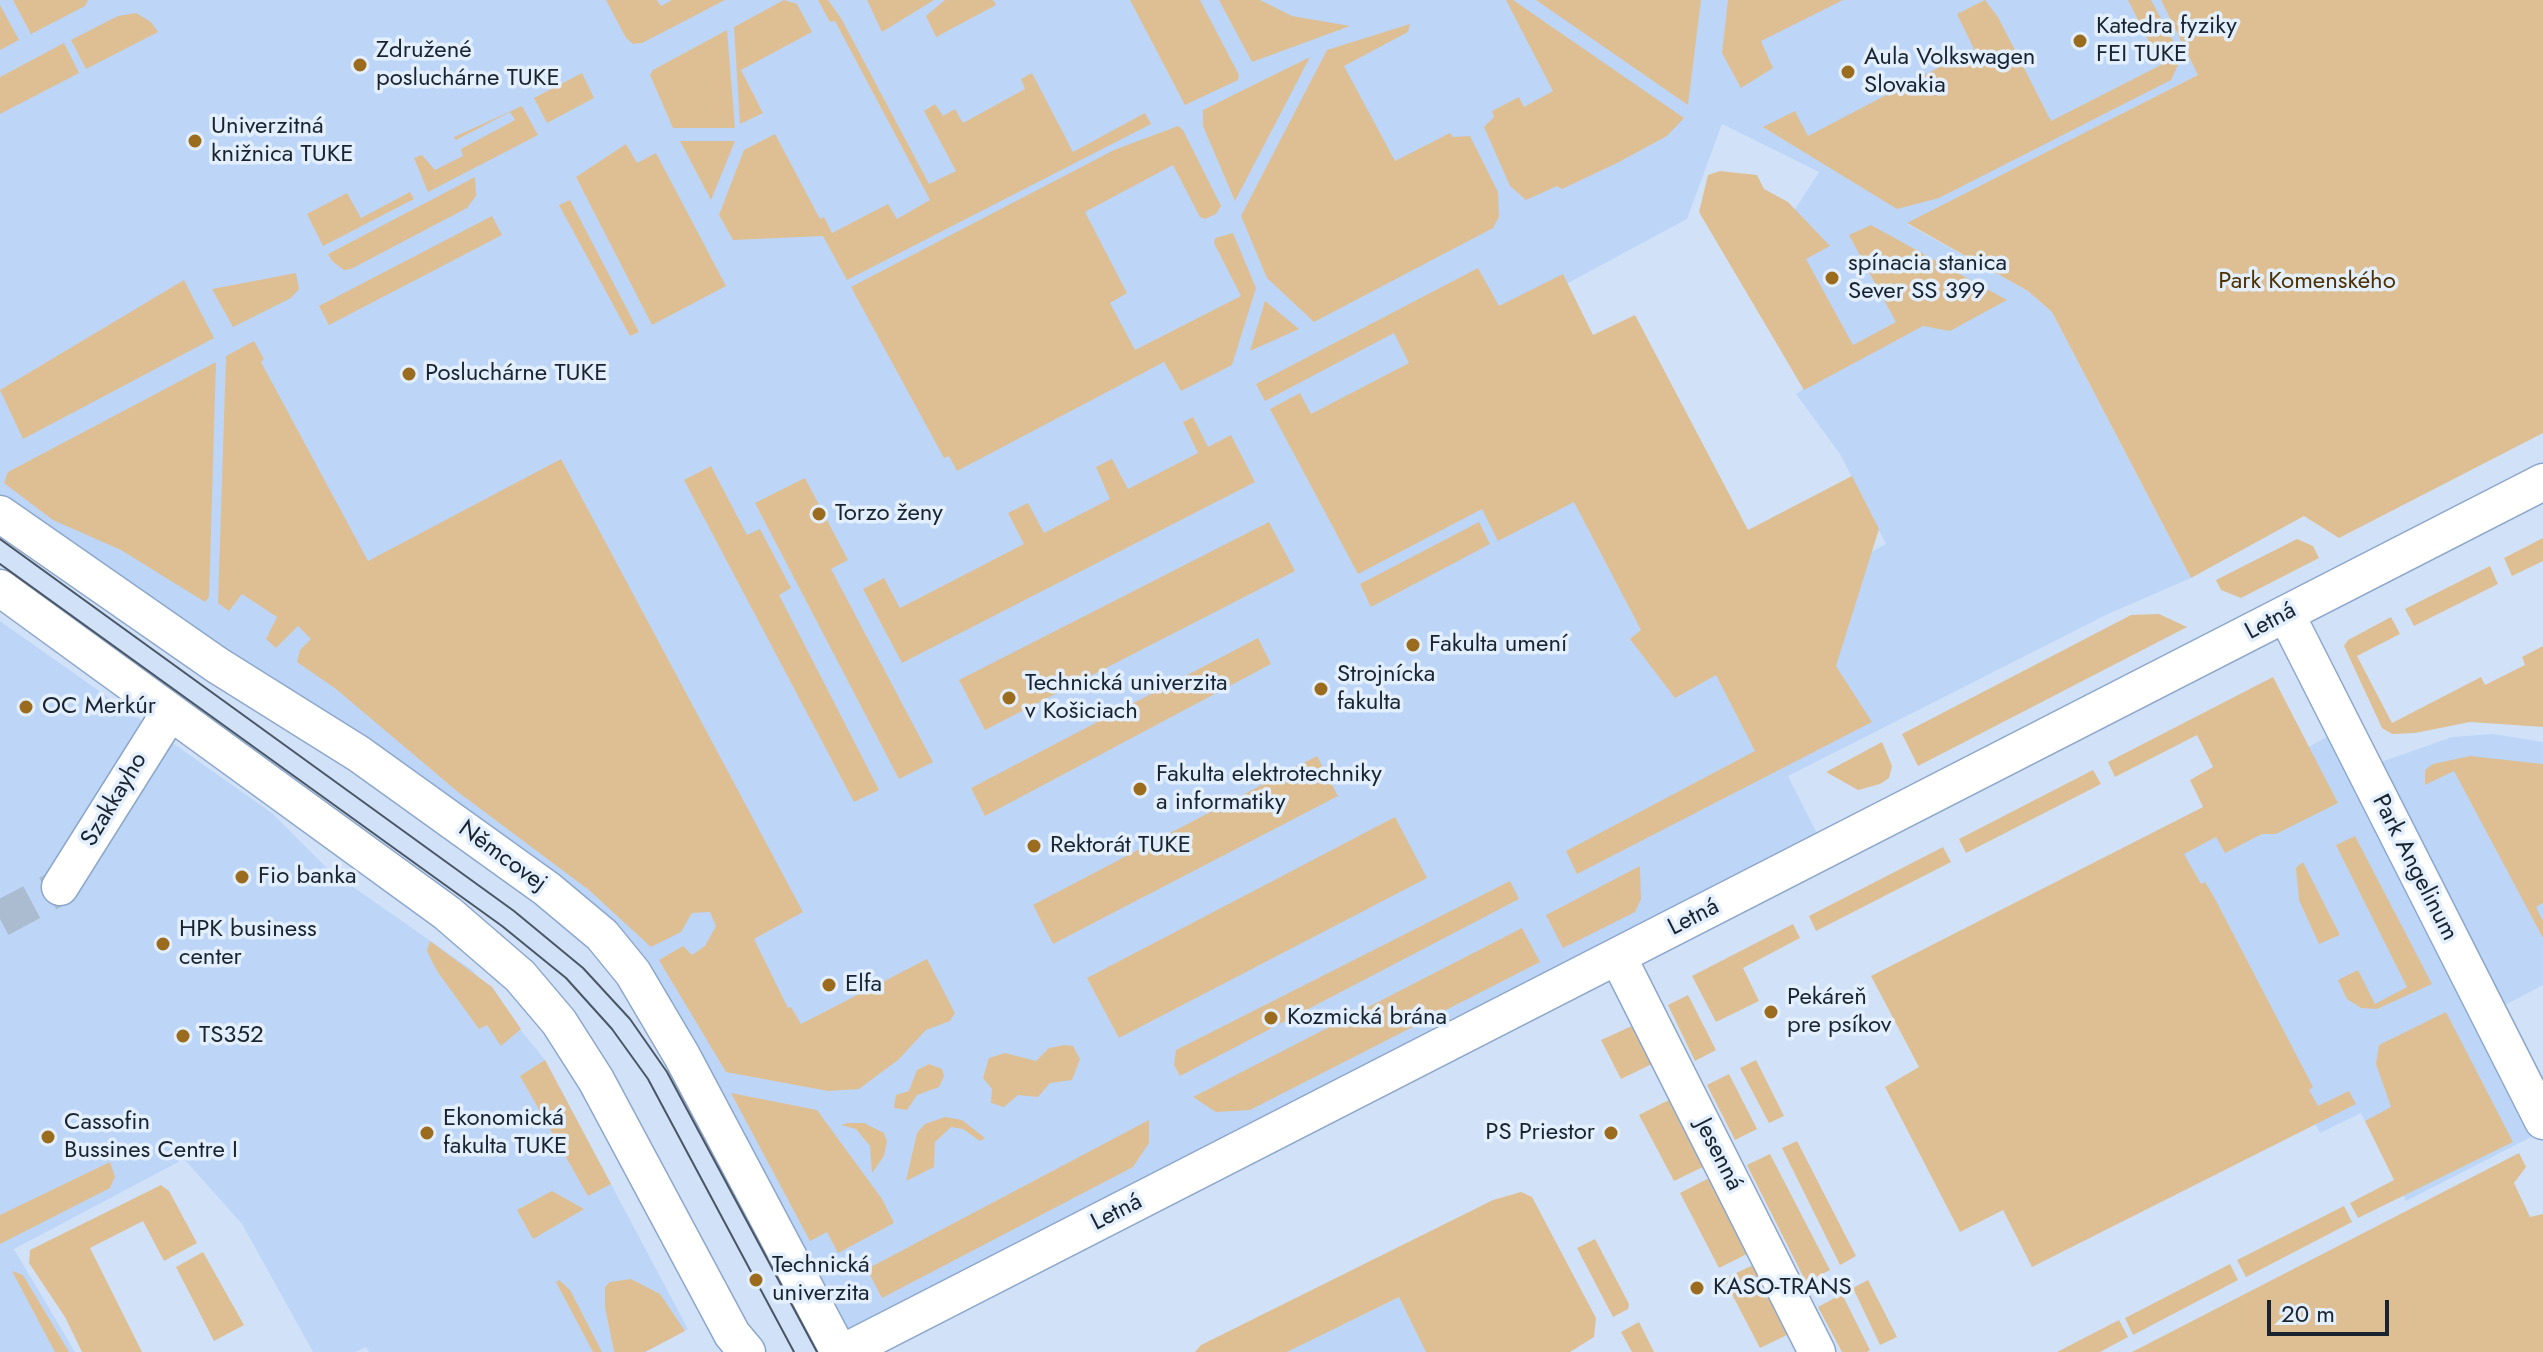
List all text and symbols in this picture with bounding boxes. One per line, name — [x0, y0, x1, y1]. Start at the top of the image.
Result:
place label: Katedra fyziky FEI TUKE — [2096, 13, 2237, 69]
marker: Katedra fyziky FEI TUKE — [2071, 32, 2089, 50]
place label: Združené posluchárne TUKE — [376, 37, 560, 93]
place label: Aula Volkswagen Slovakia — [1864, 44, 2035, 100]
marker: Združené posluchárne TUKE — [351, 56, 369, 74]
marker: Aula Volkswagen Slovakia — [1839, 63, 1857, 81]
place label: Univerzitná knižnica TUKE — [211, 113, 353, 169]
marker: Univerzitná knižnica TUKE — [186, 132, 204, 150]
place label: spínacia stanica Sever SS 399 — [1848, 250, 2007, 306]
park label: Park Komenského — [2218, 268, 2396, 296]
marker: spínacia stanica Sever SS 399 — [1823, 269, 1841, 287]
place label: Posluchárne TUKE — [425, 360, 607, 388]
marker: Posluchárne TUKE — [400, 365, 418, 383]
place label: Torzo ženy — [835, 500, 943, 528]
marker: Torzo ženy — [810, 505, 828, 523]
street label: Letná — [2241, 597, 2301, 647]
place label: Fakulta umení — [1429, 631, 1567, 659]
marker: Fakulta umení — [1404, 636, 1422, 654]
place label: Strojnícka fakulta — [1337, 661, 1435, 717]
place label: Technická univerzita v Košiciach — [1025, 670, 1227, 726]
marker: Strojnícka fakulta — [1312, 680, 1330, 698]
marker: Technická univerzita v Košiciach — [1000, 689, 1018, 707]
place label: OC Merkúr — [42, 693, 156, 721]
marker: OC Merkúr — [17, 698, 35, 716]
street label: Szakkayho — [76, 748, 154, 852]
place label: Fakulta elektrotechniky a informatiky — [1156, 761, 1382, 817]
marker: Fakulta elektrotechniky a informatiky — [1131, 780, 1149, 798]
street label: Park Angelinum — [2365, 790, 2463, 946]
street label: Němcovej — [452, 815, 552, 899]
place label: Rektorát TUKE — [1050, 832, 1191, 860]
marker: Rektorát TUKE — [1025, 837, 1043, 855]
place label: Fio banka — [258, 863, 356, 891]
marker: Fio banka — [233, 868, 251, 886]
street label: Letná — [1664, 893, 1724, 943]
place label: HPK business center — [179, 916, 317, 972]
marker: HPK business center — [154, 935, 172, 953]
place label: Elfa — [845, 971, 882, 999]
marker: Elfa — [820, 976, 838, 994]
place label: Pekáreň pre psíkov — [1787, 984, 1891, 1040]
marker: Pekáreň pre psíkov — [1762, 1003, 1780, 1021]
place label: Kozmická brána — [1287, 1004, 1447, 1032]
marker: Kozmická brána — [1262, 1009, 1280, 1027]
place label: TS352 — [199, 1022, 264, 1050]
marker: TS352 — [174, 1027, 192, 1045]
place label: Ekonomická fakulta TUKE — [443, 1105, 567, 1161]
place label: Cassofin Bussines Centre I — [64, 1109, 238, 1165]
street label: Jesenná — [1688, 1114, 1748, 1196]
place label: PS Priestor — [1485, 1119, 1595, 1147]
marker: Ekonomická fakulta TUKE — [418, 1124, 436, 1142]
marker: PS Priestor — [1602, 1124, 1620, 1142]
marker: Cassofin Bussines Centre I — [39, 1128, 57, 1146]
street label: Letná — [1087, 1188, 1147, 1238]
place label: Technická univerzita — [772, 1252, 870, 1308]
marker: Technická univerzita — [747, 1271, 765, 1289]
place label: KASO-TRANS — [1713, 1274, 1852, 1302]
marker: KASO-TRANS — [1688, 1279, 1706, 1297]
scale bar — [2271, 1284, 2393, 1334]
text: 20 m — [2281, 1296, 2335, 1331]

